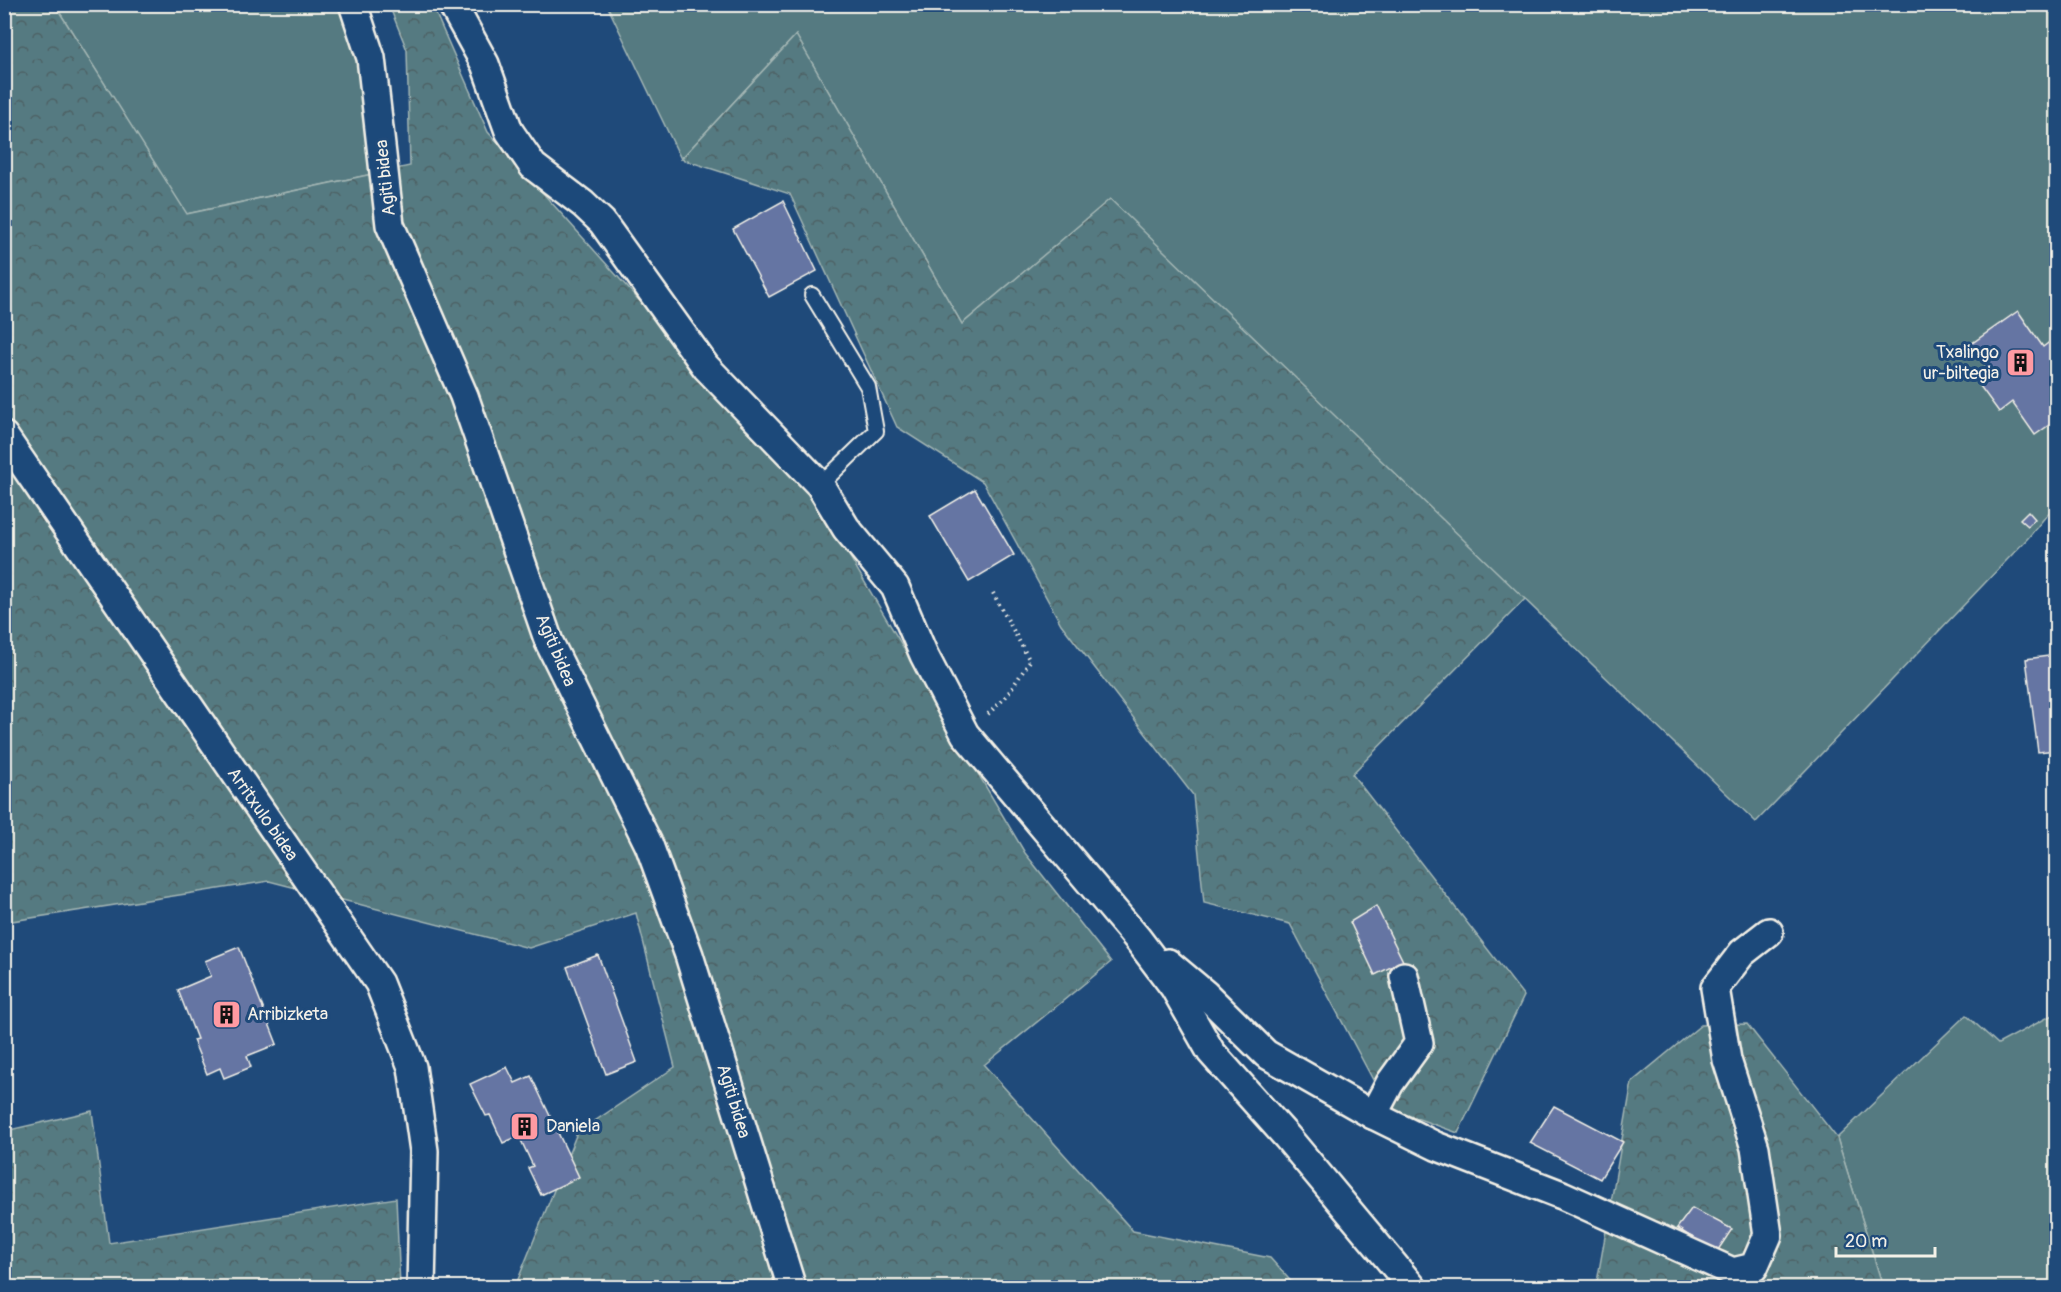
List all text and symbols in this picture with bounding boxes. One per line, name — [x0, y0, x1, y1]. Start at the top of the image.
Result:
street label: Agiti bidea — [370, 139, 401, 217]
place label: Txalingo ur-biltegia — [1923, 341, 1999, 385]
building icon: Txalingo ur-biltegia — [2004, 346, 2036, 378]
street label: Agiti bidea — [530, 610, 581, 690]
street label: Arritxulo bidea — [222, 763, 303, 866]
building icon: Arribizketa — [210, 998, 242, 1030]
place label: Arribizketa — [247, 1003, 328, 1026]
street label: Agiti bidea — [711, 1061, 756, 1141]
building icon: Daniela — [509, 1110, 541, 1142]
place label: Daniela — [546, 1115, 600, 1138]
scale bar — [1836, 1220, 1935, 1258]
text: 20 m — [1845, 1230, 1887, 1253]

